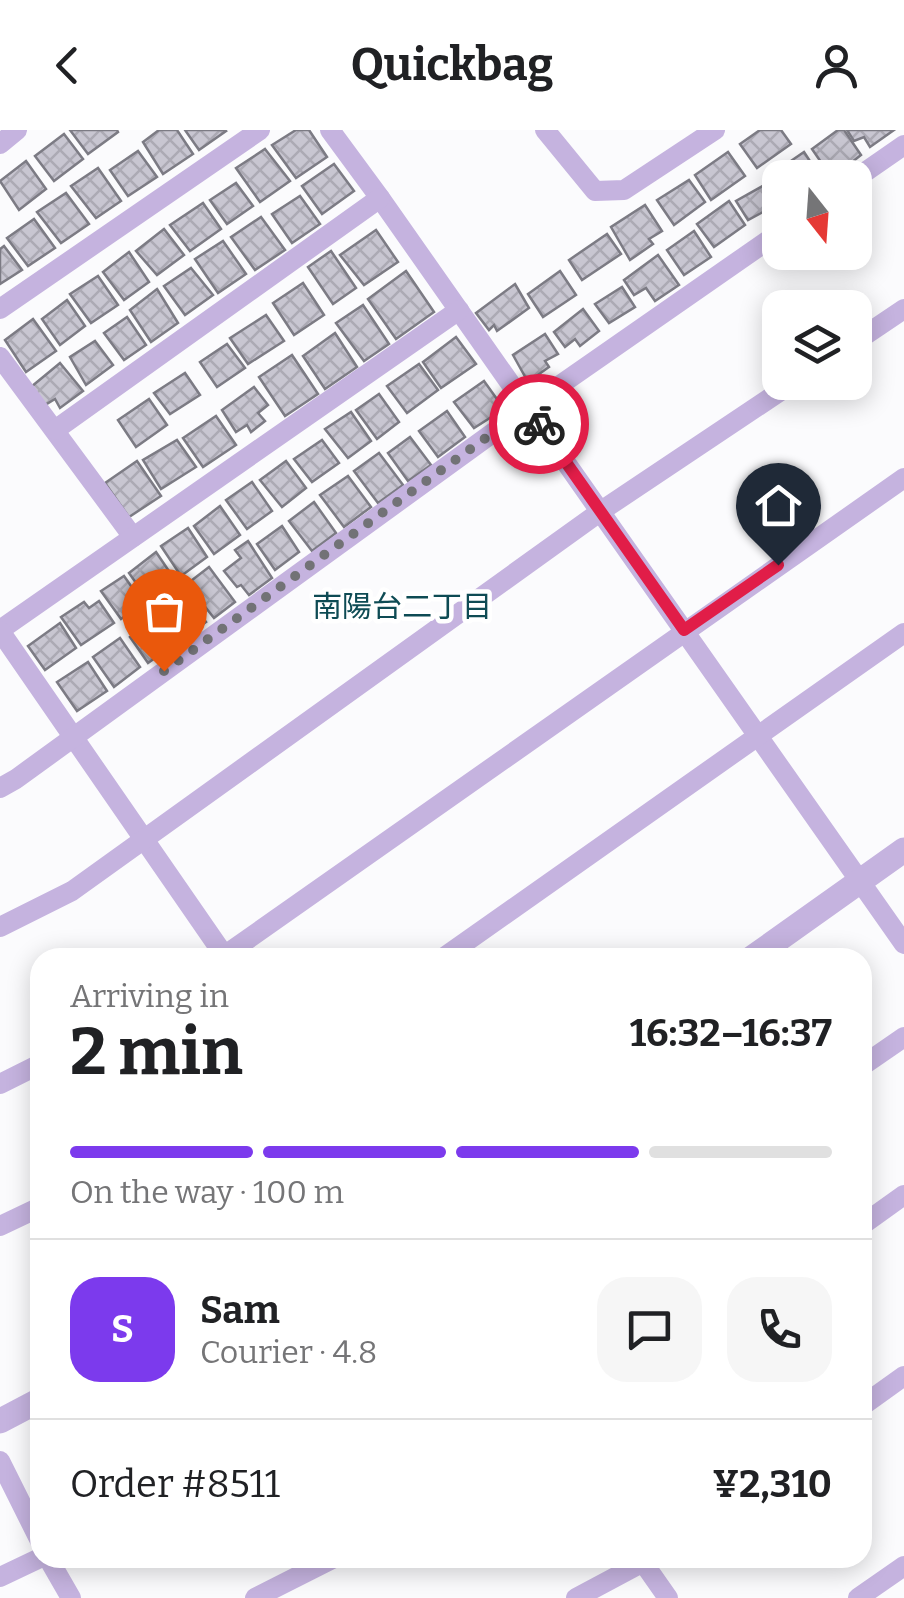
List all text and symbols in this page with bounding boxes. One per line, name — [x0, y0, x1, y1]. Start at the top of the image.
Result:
icon: back — [40, 38, 95, 93]
text: Quickbag — [351, 38, 553, 92]
icon: person — [809, 38, 864, 93]
north arrow — [762, 160, 872, 270]
map controls — [762, 160, 872, 400]
button: layers — [762, 290, 872, 400]
courier — [489, 374, 589, 474]
icon: bike — [512, 397, 567, 452]
pin — [736, 463, 821, 566]
icon: home — [751, 478, 806, 533]
pin — [122, 569, 207, 672]
icon: bag — [137, 584, 192, 639]
district label: 南陽台二丁目 — [312, 589, 492, 625]
text: Arriving in — [70, 977, 229, 1015]
text: 16:32–16:37 — [630, 1010, 832, 1056]
text: 2 min — [70, 1013, 243, 1091]
text: On the way · 100 m — [70, 1173, 344, 1211]
button: chat — [597, 1277, 702, 1382]
button: phone — [727, 1277, 832, 1382]
text: Sam — [200, 1287, 280, 1333]
text: S — [111, 1306, 134, 1352]
text: Courier · 4.8 — [200, 1333, 377, 1371]
text: Order #8511 — [70, 1461, 280, 1507]
text: ¥2,310 — [712, 1461, 832, 1507]

